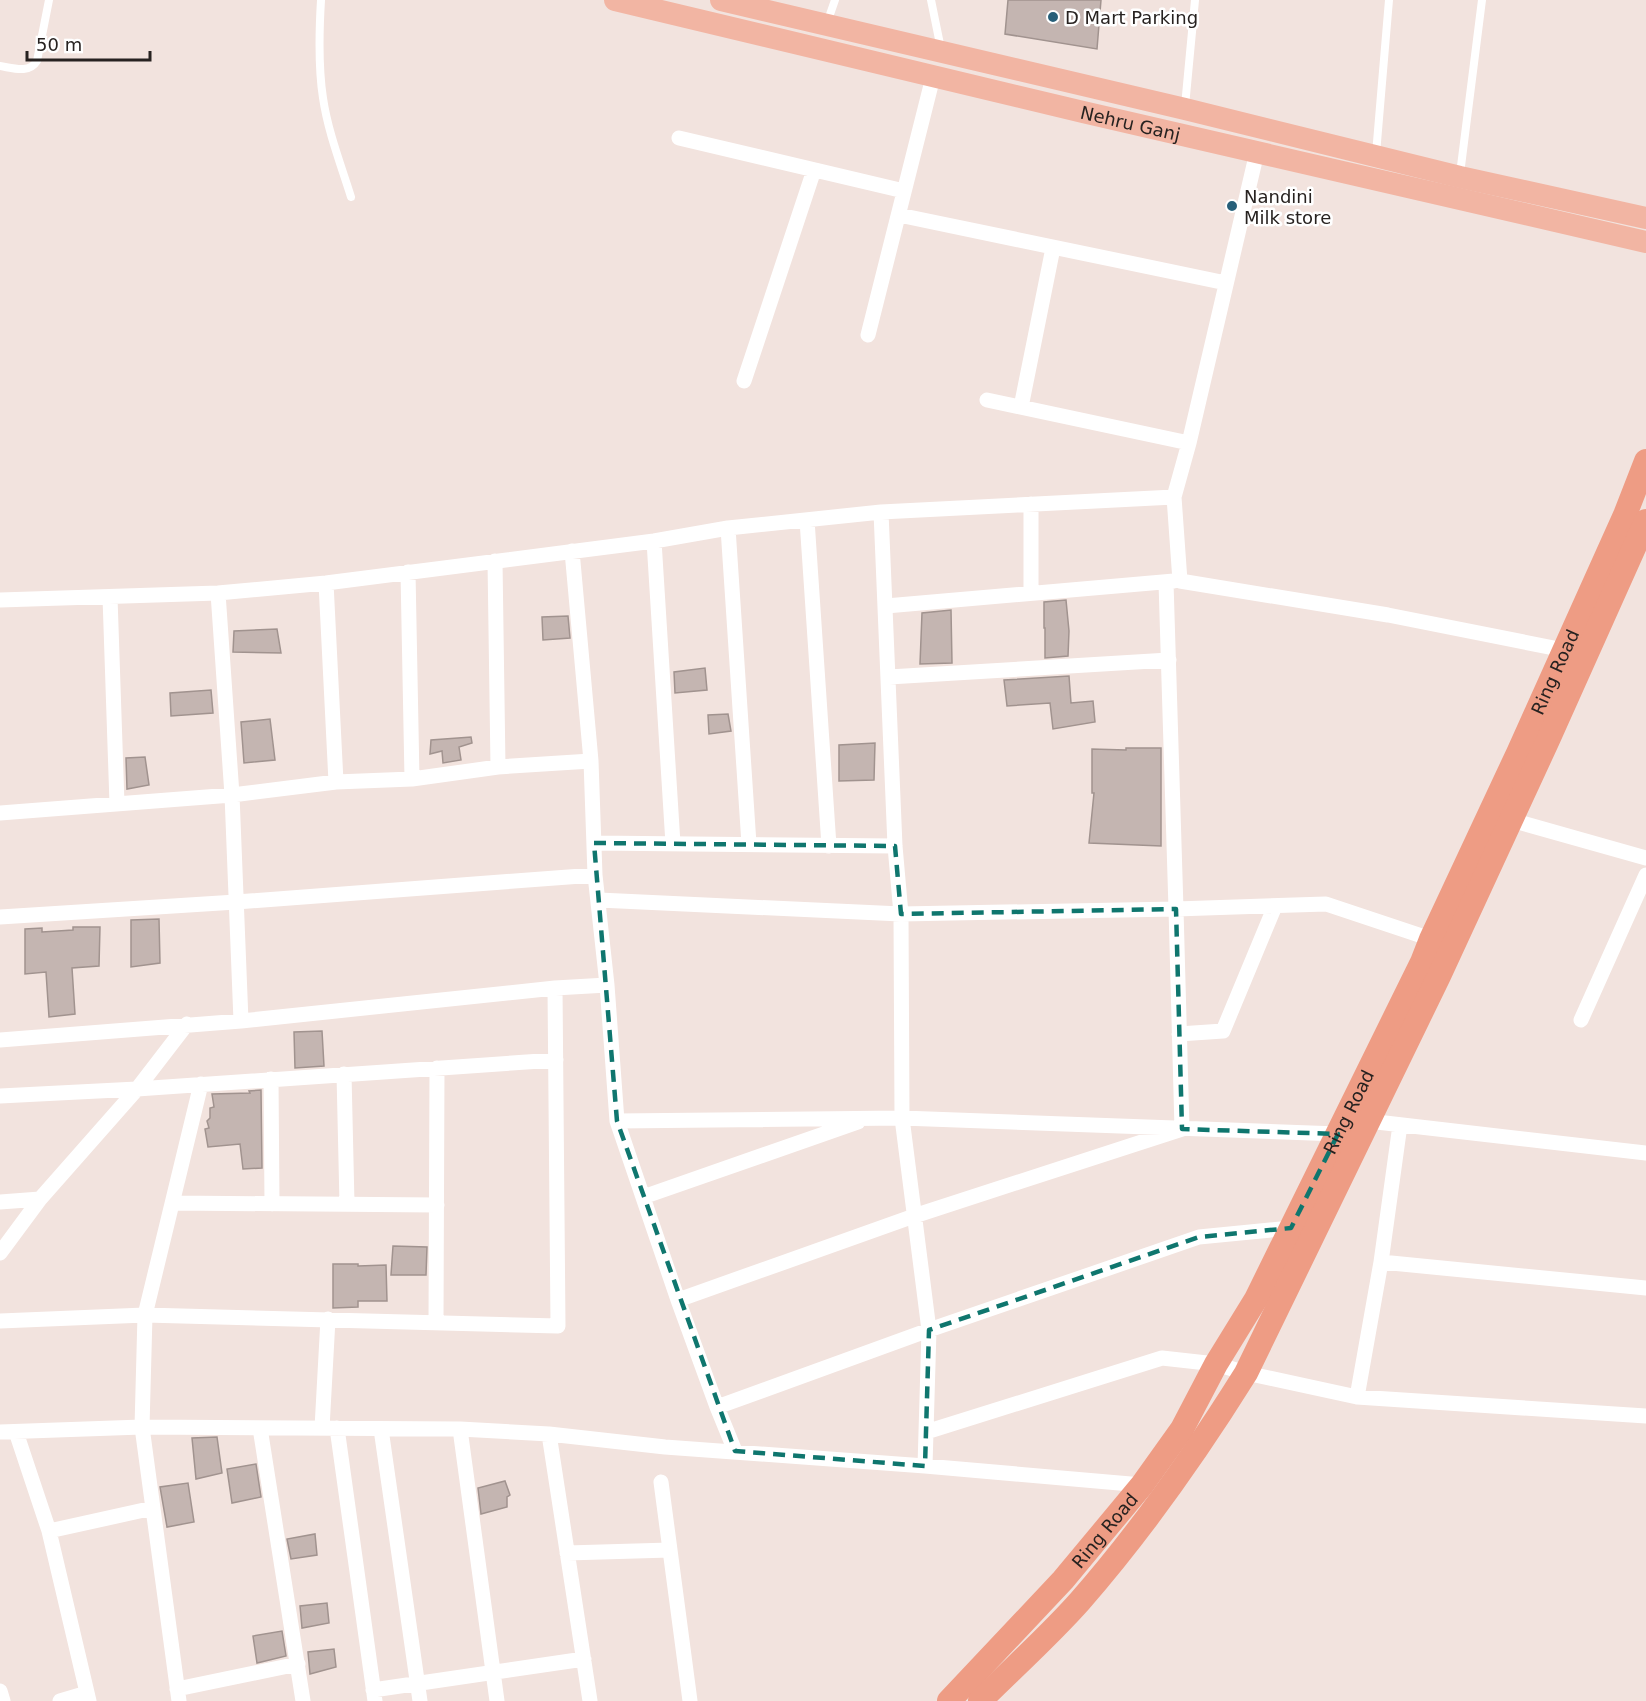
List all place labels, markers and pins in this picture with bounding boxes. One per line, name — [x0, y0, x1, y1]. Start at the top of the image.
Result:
place label: D Mart Parking — [1065, 7, 1198, 28]
marker: D Mart Parking — [1046, 10, 1060, 24]
place label: Nandini Milk store — [1244, 186, 1331, 228]
marker: Nandini Milk store — [1225, 199, 1239, 213]

